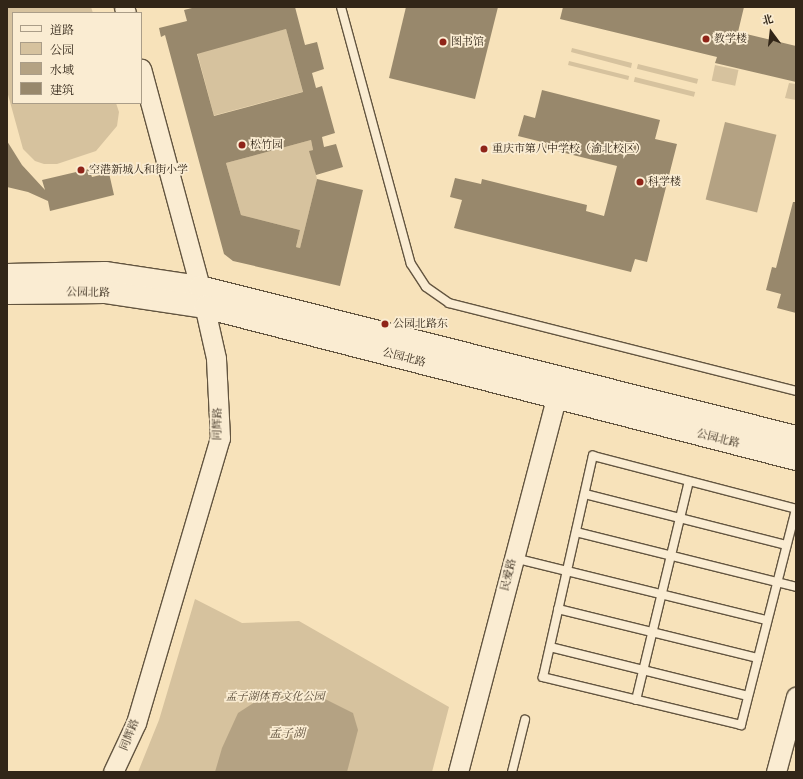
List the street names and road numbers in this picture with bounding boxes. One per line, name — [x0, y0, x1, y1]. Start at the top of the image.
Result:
street label: 公园北路 — [66, 286, 110, 300]
street label: 公园北路 — [381, 346, 427, 370]
street label: 同辉路 — [211, 407, 225, 441]
street label: 公园北路 — [695, 427, 741, 451]
street label: 民爱路 — [499, 557, 519, 593]
street label: 同辉路 — [118, 717, 142, 753]

